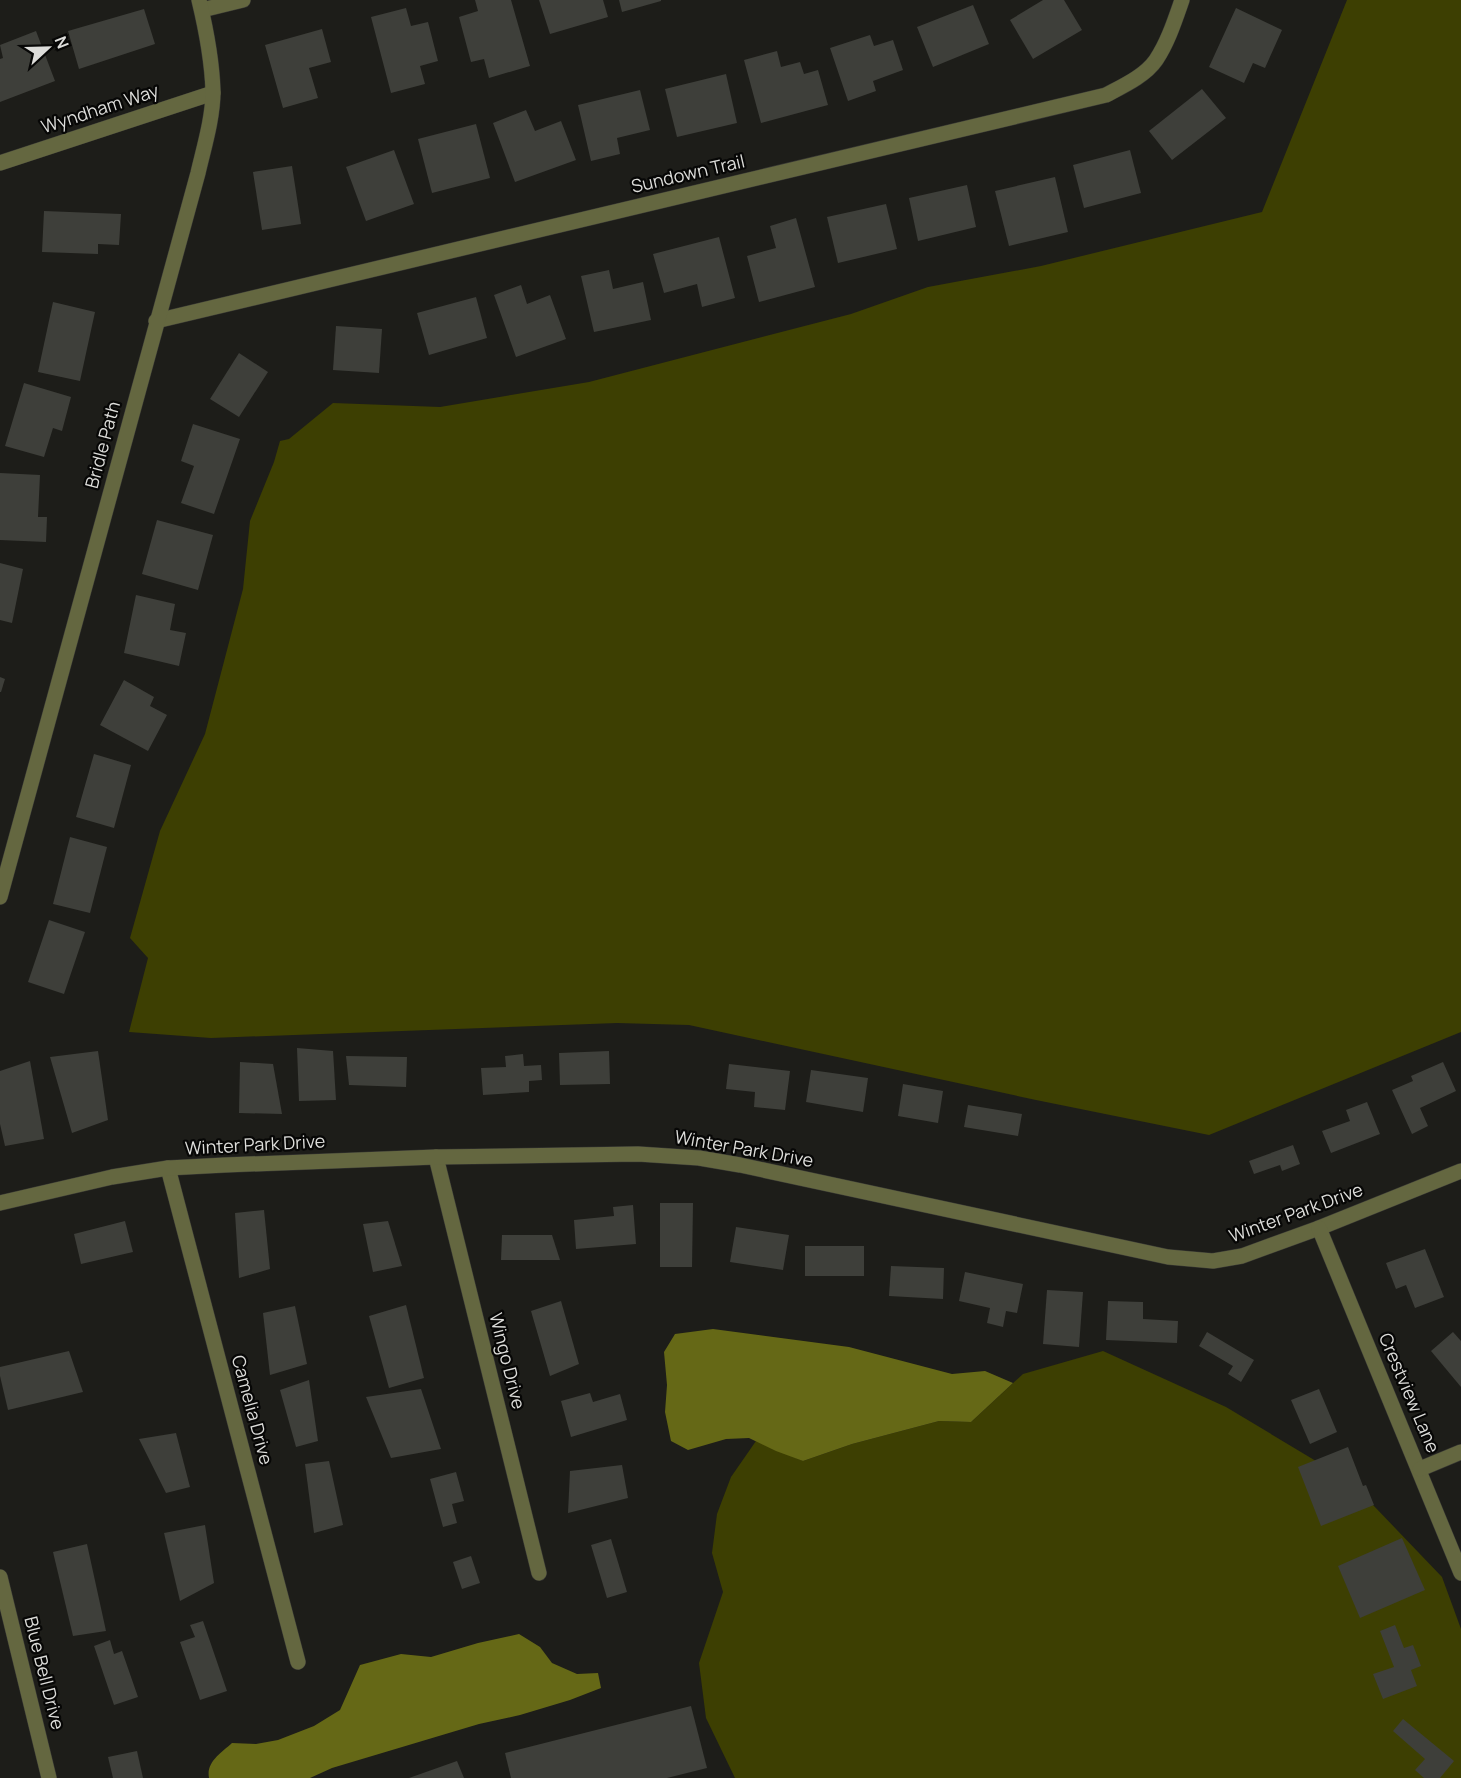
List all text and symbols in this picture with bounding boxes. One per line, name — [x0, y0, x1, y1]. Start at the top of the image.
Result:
north arrow — [18, 18, 78, 78]
text: N — [50, 33, 74, 52]
street label: Wyndham Way — [38, 78, 162, 138]
street label: Sundown Trail — [629, 148, 747, 198]
street label: Bridle Path — [79, 399, 125, 491]
street label: Winter Park Drive — [673, 1124, 815, 1172]
street label: Winter Park Drive — [184, 1128, 326, 1160]
street label: Winter Park Drive — [1226, 1177, 1366, 1247]
street label: Wingo Drive — [484, 1310, 532, 1411]
street label: Crestview Lane — [1374, 1329, 1446, 1456]
street label: Camelia Drive — [227, 1352, 279, 1467]
street label: Blue Bell Drive — [19, 1614, 71, 1732]

